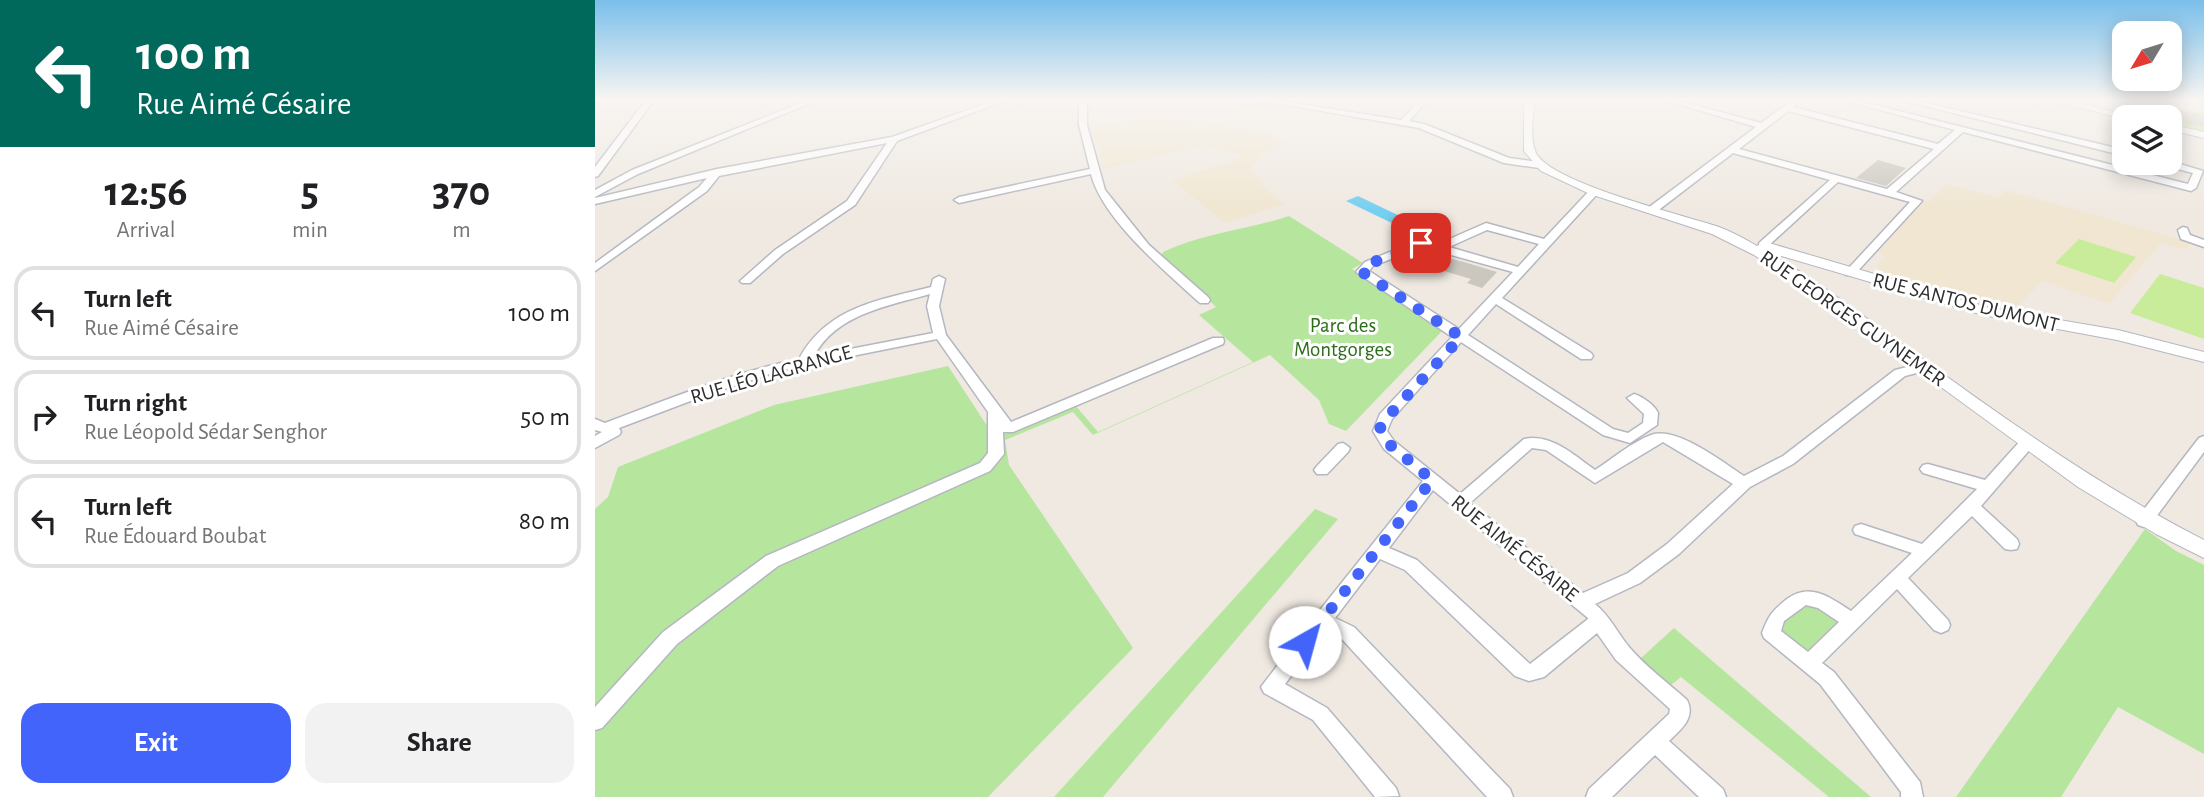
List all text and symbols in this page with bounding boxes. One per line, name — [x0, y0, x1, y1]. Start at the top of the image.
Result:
north arrow — [2112, 21, 2182, 91]
map controls — [2112, 21, 2182, 175]
icon: left — [21, 28, 112, 119]
text: 100 m — [136, 30, 252, 79]
text: Rue Aimé Césaire — [136, 88, 352, 120]
button: layers — [2112, 105, 2182, 175]
text: 12:56 — [105, 171, 187, 213]
text: 5 — [301, 171, 319, 213]
text: 370 — [432, 171, 490, 213]
pin — [1391, 213, 1451, 273]
text: Arrival — [116, 219, 176, 242]
text: min — [292, 219, 328, 242]
text: m — [452, 219, 471, 242]
icon: arrive — [1402, 224, 1440, 262]
street label: RUE GEORGES GUYNEMER — [1756, 246, 1949, 390]
street label: RUE SANTOS DUMONT — [1871, 269, 2061, 336]
text: Turn left — [84, 286, 172, 312]
icon: left — [25, 294, 63, 332]
text: 100 m — [509, 300, 570, 326]
park label: Parc des Montgorges — [1294, 315, 1392, 360]
text: Rue Aimé Césaire — [84, 317, 239, 340]
street label: RUE LÉO LAGRANGE — [687, 339, 854, 408]
text: Turn right — [84, 390, 187, 416]
icon: right — [25, 398, 63, 436]
text: 50 m — [520, 404, 570, 430]
text: Rue Léopold Sédar Senghor — [84, 421, 327, 444]
street label: RUE AIMÉ CÉSAIRE — [1447, 489, 1583, 606]
text: Turn left — [84, 494, 172, 520]
icon: left — [25, 502, 63, 540]
text: 80 m — [519, 508, 570, 534]
text: Rue Édouard Boubat — [84, 525, 266, 548]
position arrow — [1268, 605, 1342, 679]
button: Exit — [21, 703, 291, 783]
button: Share — [305, 703, 574, 783]

